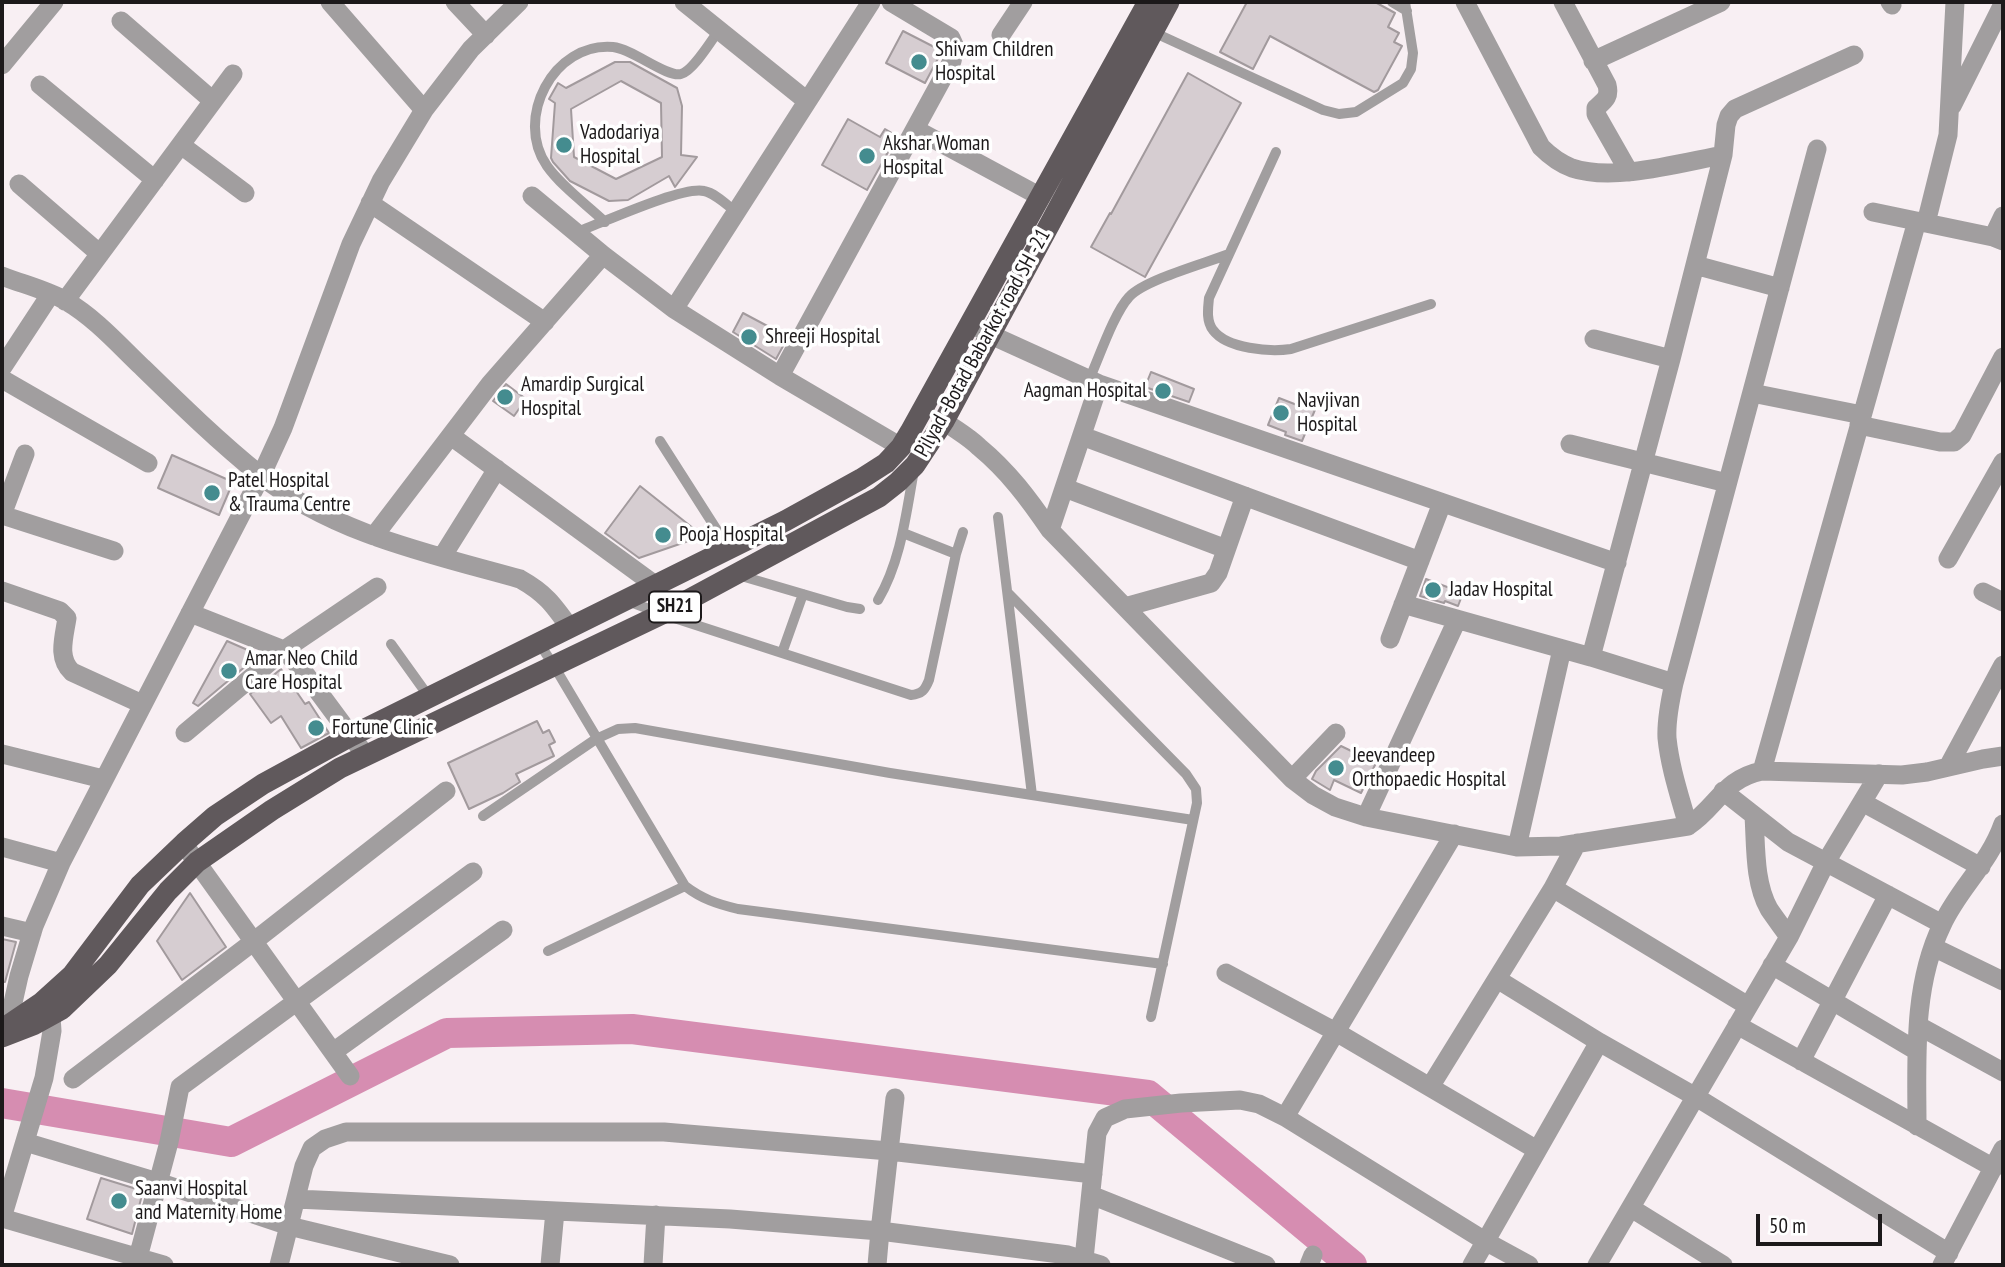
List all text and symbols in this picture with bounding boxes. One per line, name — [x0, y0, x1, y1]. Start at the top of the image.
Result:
place label: Shivam Children Hospital — [935, 37, 1054, 87]
marker: Shivam Children Hospital — [909, 52, 929, 72]
place label: Vadodariya Hospital — [580, 120, 660, 170]
place label: Akshar Woman Hospital — [883, 131, 990, 181]
marker: Vadodariya Hospital — [554, 135, 574, 155]
marker: Akshar Woman Hospital — [857, 146, 877, 166]
street label: Pilyad -Botad Babarkot road SH -21 — [910, 225, 1056, 461]
place label: Shreeji Hospital — [765, 324, 880, 350]
marker: Shreeji Hospital — [739, 327, 759, 347]
place label: Amardip Surgical Hospital — [521, 372, 644, 422]
place label: Aagman Hospital — [1024, 378, 1147, 404]
marker: Aagman Hospital — [1153, 381, 1173, 401]
marker: Amardip Surgical Hospital — [495, 387, 515, 407]
place label: Navjivan Hospital — [1297, 388, 1360, 438]
marker: Navjivan Hospital — [1271, 403, 1291, 423]
place label: Patel Hospital & Trauma Centre — [228, 468, 351, 518]
marker: Patel Hospital & Trauma Centre — [202, 483, 222, 503]
place label: Pooja Hospital — [679, 522, 784, 548]
marker: Pooja Hospital — [653, 525, 673, 545]
place label: Jadav Hospital — [1449, 577, 1553, 603]
marker: Jadav Hospital — [1423, 580, 1443, 600]
road number: SH21 — [649, 592, 701, 622]
place label: Amar Neo Child Care Hospital — [245, 646, 358, 696]
marker: Amar Neo Child Care Hospital — [219, 661, 239, 681]
place label: Fortune Clinic — [332, 715, 434, 741]
marker: Fortune Clinic — [306, 718, 326, 738]
place label: Jeevandeep Orthopaedic Hospital — [1352, 743, 1506, 793]
marker: Jeevandeep Orthopaedic Hospital — [1326, 758, 1346, 778]
place label: Saanvi Hospital and Maternity Home — [135, 1176, 282, 1226]
marker: Saanvi Hospital and Maternity Home — [109, 1191, 129, 1211]
scale bar — [1760, 1200, 1886, 1244]
text: 50 m — [1769, 1212, 1806, 1239]

